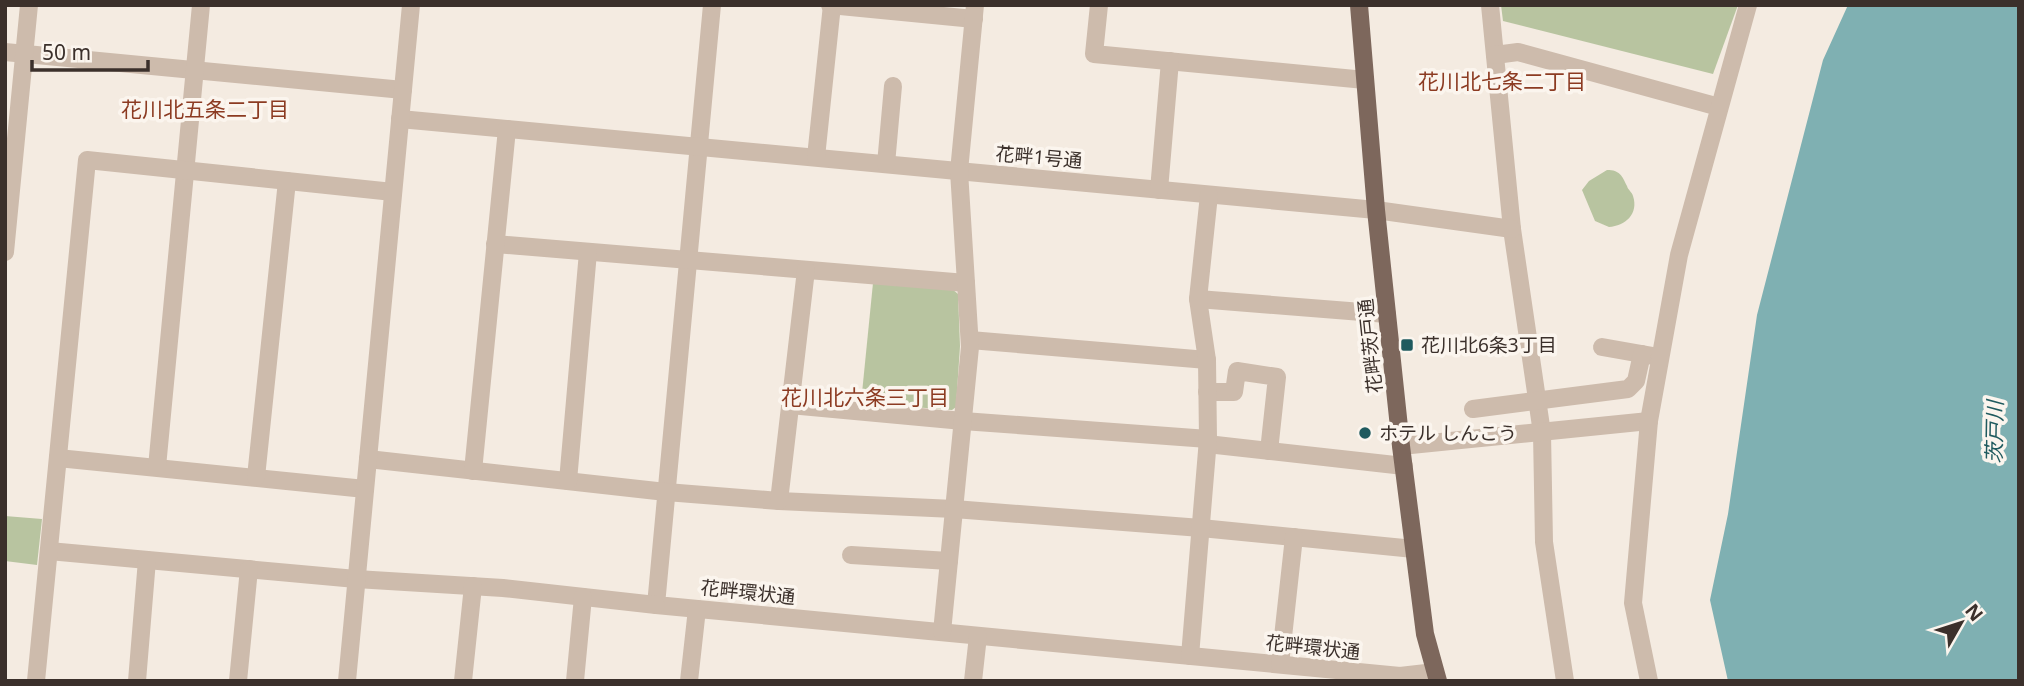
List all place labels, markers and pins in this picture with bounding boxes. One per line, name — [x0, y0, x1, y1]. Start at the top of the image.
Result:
place label: 花川北6条3丁目 — [1421, 332, 1557, 358]
marker: 花川北6条3丁目 — [1399, 337, 1415, 353]
place label: ホテル しんこう — [1379, 420, 1517, 446]
marker: ホテル しんこう — [1357, 425, 1373, 441]

